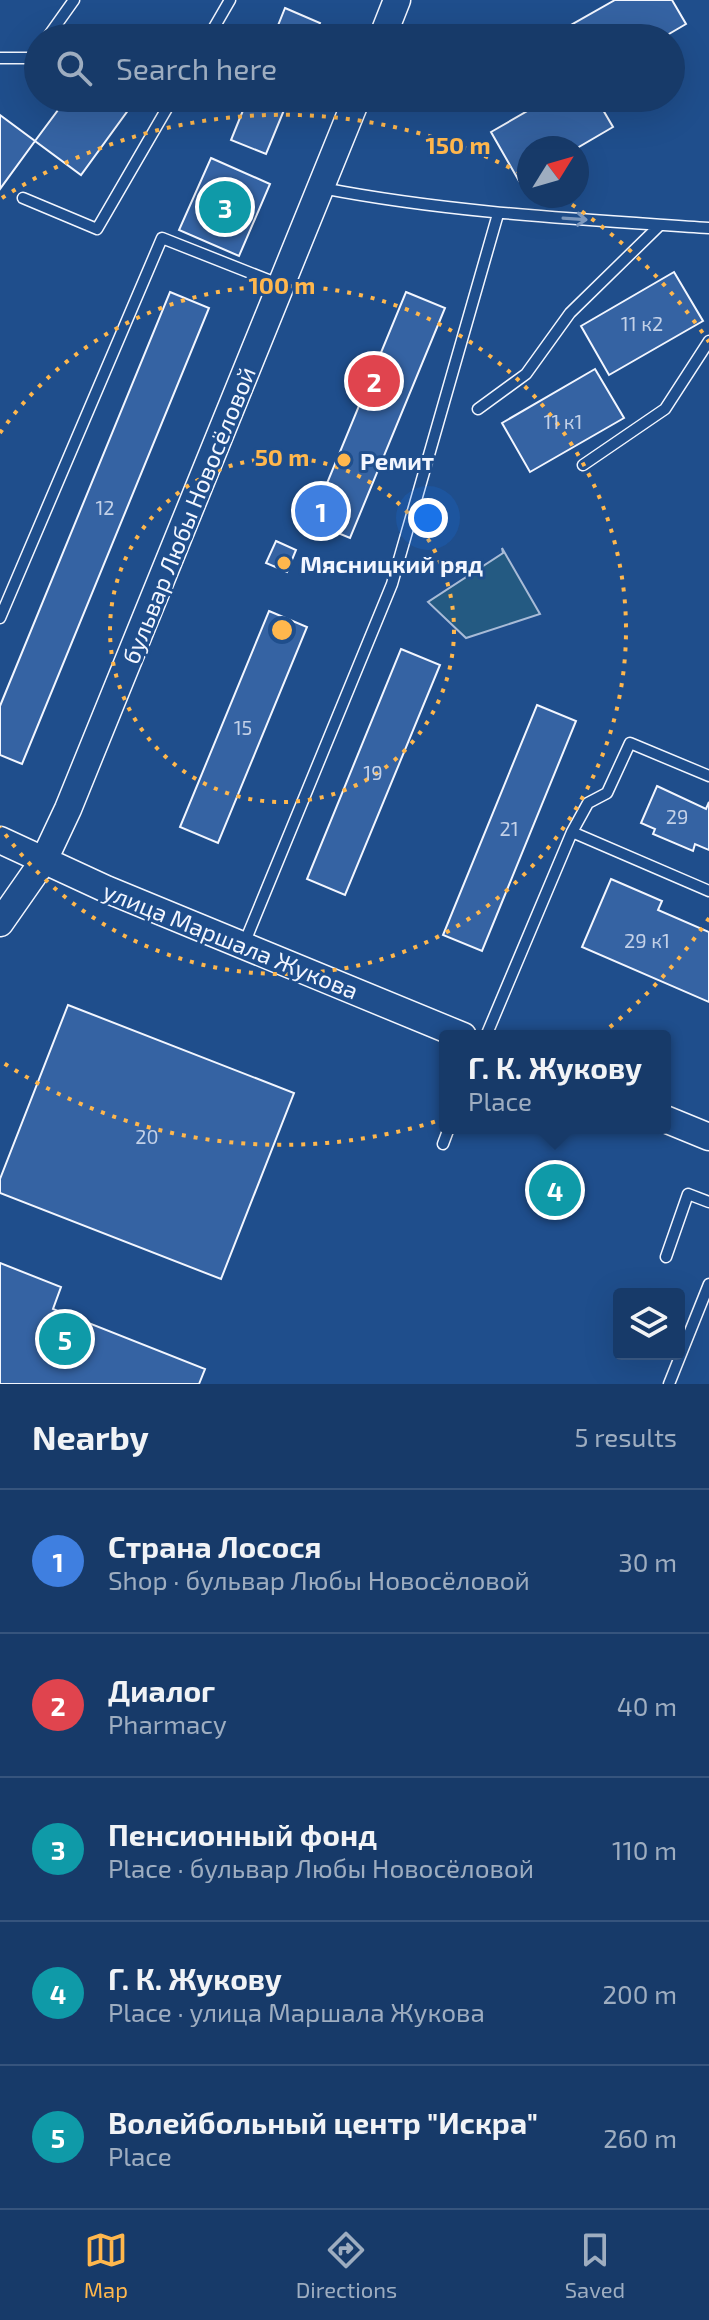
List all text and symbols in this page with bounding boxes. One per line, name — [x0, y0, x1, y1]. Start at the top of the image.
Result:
search box — [24, 24, 685, 112]
icon: search — [52, 46, 96, 90]
text: Search here — [116, 50, 277, 86]
text: 150 m — [425, 130, 491, 159]
north arrow — [517, 136, 589, 208]
pin: 3 — [199, 177, 251, 237]
one-way arrow — [561, 212, 588, 227]
text: 100 m — [249, 270, 315, 299]
house number: 11 к2 — [621, 311, 663, 335]
pin: 2 — [348, 351, 400, 411]
street label: бульвар Любы Новосёловой — [115, 362, 262, 668]
house number: 11 к1 — [543, 409, 583, 433]
text: 50 m — [255, 442, 309, 471]
place label: Ремит — [360, 446, 434, 475]
marker: Ремит — [335, 451, 353, 469]
pin: 1 — [295, 481, 347, 541]
house number: 12 — [95, 495, 115, 519]
your location — [408, 498, 448, 538]
place label: Мясницкий ряд — [300, 549, 483, 578]
marker: Мясницкий ряд — [275, 554, 293, 572]
centre of rings — [268, 616, 296, 644]
house number: 15 — [234, 715, 252, 739]
house number: 19 — [363, 760, 383, 784]
house number: 29 — [666, 804, 688, 828]
house number: 21 — [499, 816, 519, 840]
street label: улица Маршала Жукова — [99, 875, 363, 1005]
house number: 29 к1 — [624, 928, 670, 952]
popup — [439, 1030, 671, 1134]
text: Г. К. Жукову — [468, 1049, 642, 1085]
text: Place — [468, 1085, 532, 1116]
house number: 20 — [135, 1124, 159, 1148]
pin: 4 — [529, 1160, 581, 1220]
map controls — [613, 1288, 685, 1360]
button: layers — [613, 1288, 685, 1360]
pin: 5 — [39, 1309, 91, 1369]
text: Nearby — [32, 1416, 149, 1457]
text: 5 results — [575, 1421, 677, 1452]
text: Страна Лосося — [108, 1528, 321, 1564]
text: 1 — [52, 1546, 64, 1577]
text: 30 m — [618, 1546, 677, 1577]
text: Shop · бульвар Любы Новосёловой — [108, 1564, 530, 1595]
text: Диалог — [108, 1672, 215, 1708]
text: 2 — [50, 1690, 66, 1721]
text: 40 m — [617, 1690, 677, 1721]
text: Pharmacy — [108, 1708, 227, 1739]
text: Пенсионный фонд — [108, 1816, 377, 1852]
text: 3 — [51, 1834, 65, 1865]
text: 110 m — [612, 1834, 677, 1865]
text: Place · бульвар Любы Новосёловой — [108, 1852, 534, 1883]
text: Г. К. Жукову — [108, 1960, 282, 1996]
text: 4 — [50, 1978, 66, 2009]
text: 200 m — [602, 1978, 677, 2009]
text: Place · улица Маршала Жукова — [108, 1996, 485, 2027]
text: Волейбольный центр "Искра" — [108, 2104, 538, 2140]
text: 5 — [51, 2122, 65, 2153]
text: 260 m — [603, 2122, 677, 2153]
text: Place — [108, 2140, 172, 2171]
tab: Map — [84, 2228, 128, 2302]
tab: Directions — [296, 2228, 397, 2302]
tab: Saved — [565, 2228, 625, 2302]

